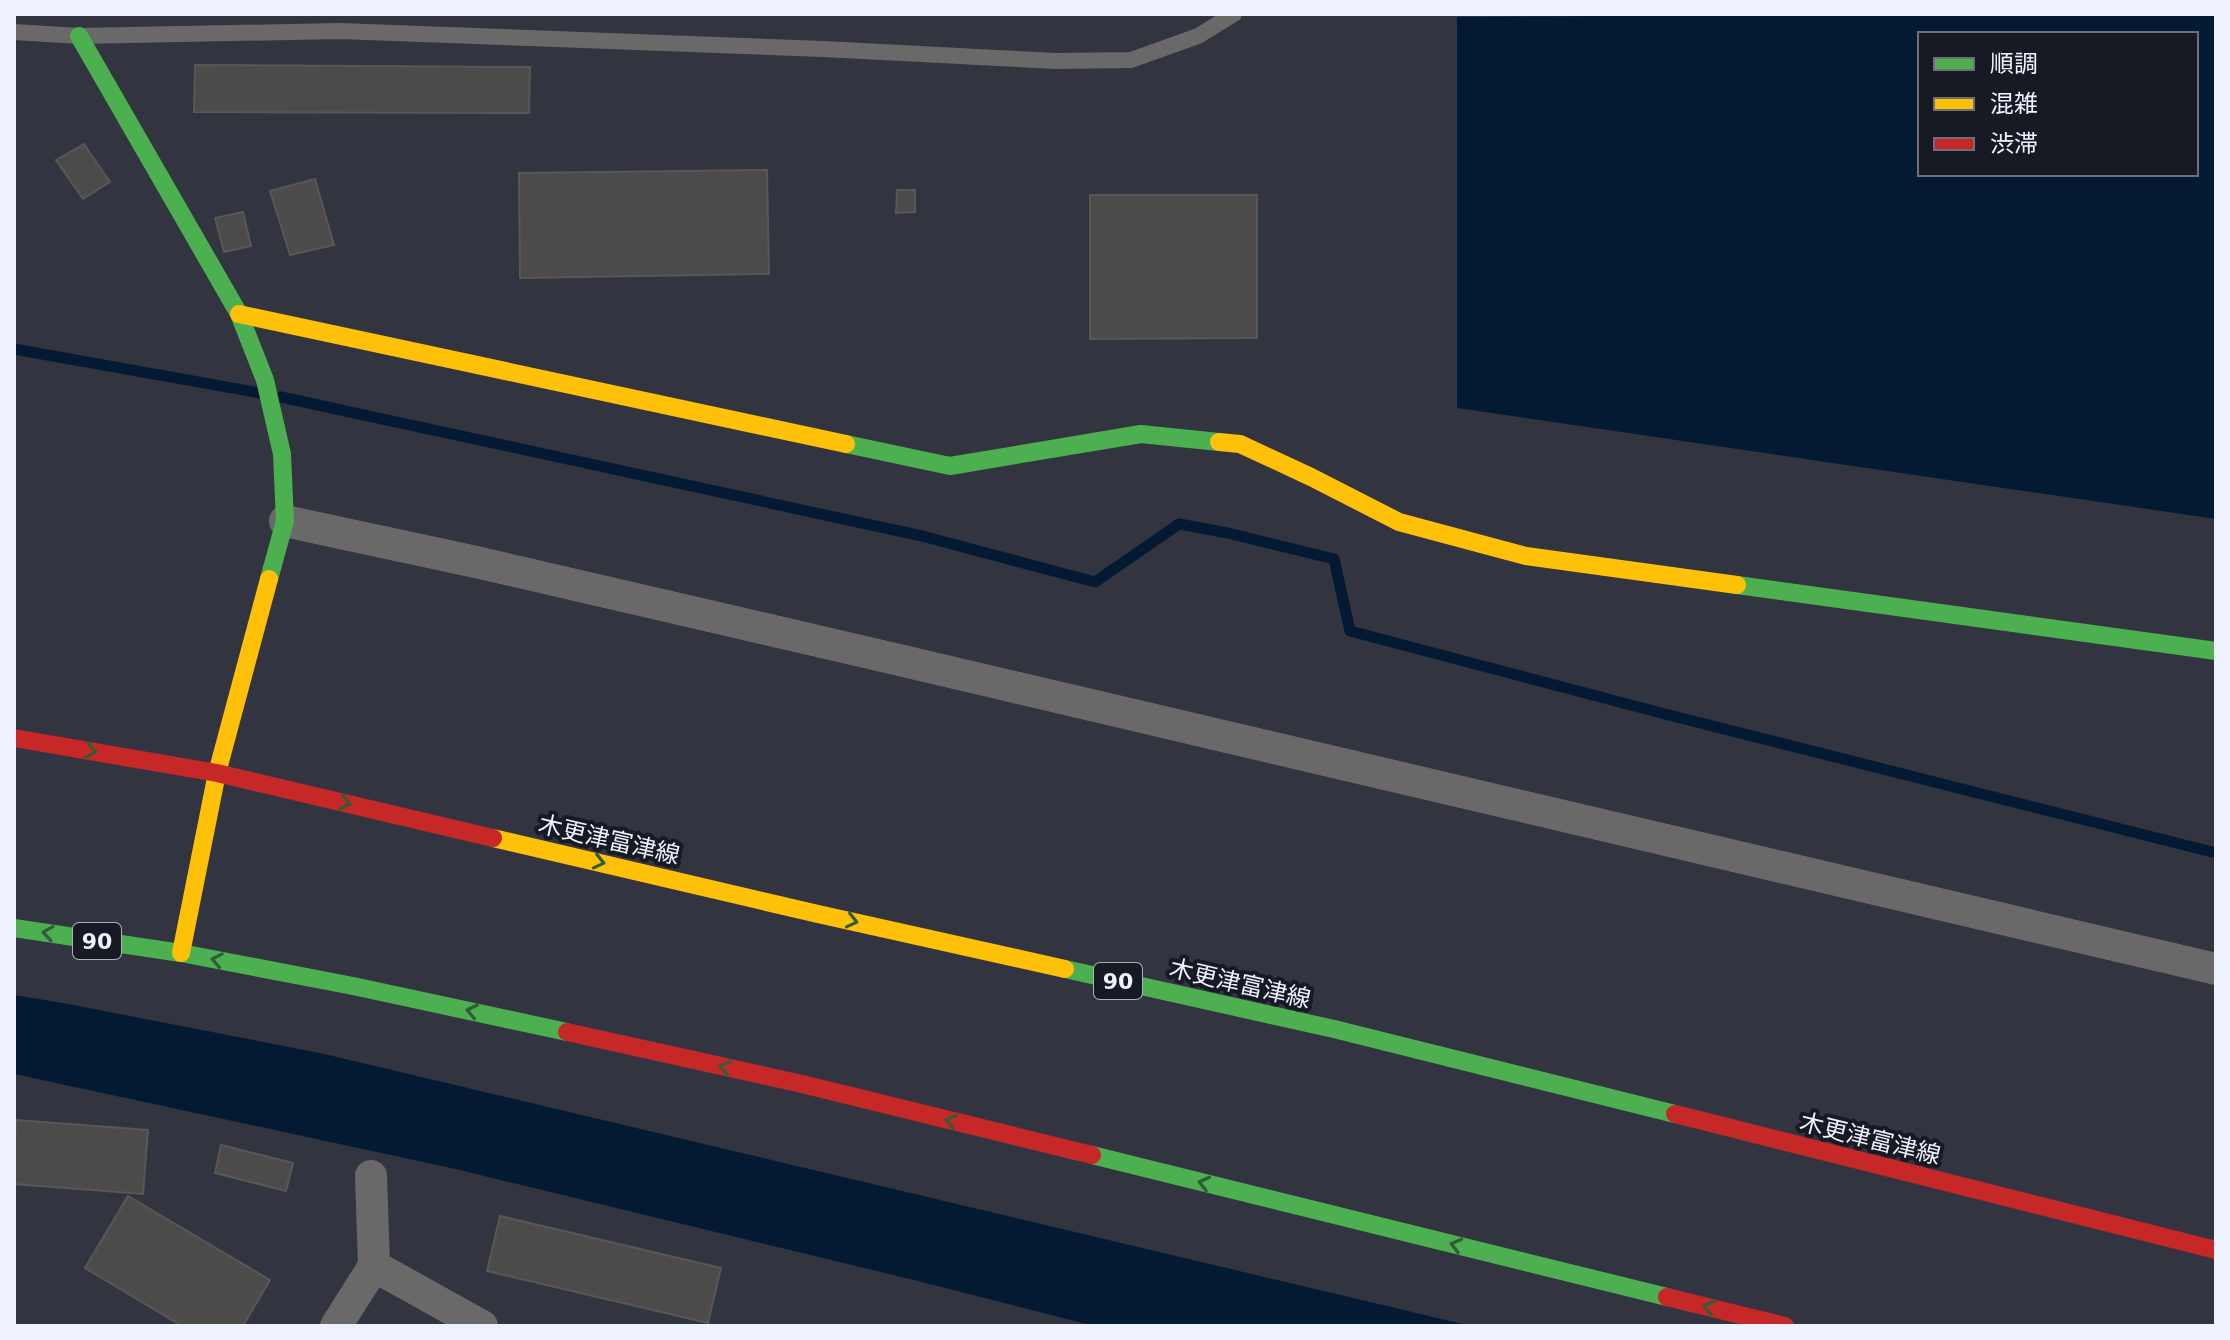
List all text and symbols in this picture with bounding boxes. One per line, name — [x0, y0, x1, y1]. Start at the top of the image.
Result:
legend — [1918, 32, 2198, 176]
text: 順調 — [1990, 50, 2038, 78]
text: 混雑 — [1990, 90, 2038, 118]
text: 渋滞 — [1990, 130, 2038, 158]
one-way arrow — [84, 742, 98, 759]
one-way arrow — [338, 794, 352, 811]
street label: 木更津富津線 — [536, 810, 682, 870]
one-way arrow — [591, 853, 605, 870]
one-way arrow — [845, 912, 858, 929]
road number: 90 — [73, 923, 121, 959]
one-way arrow — [42, 925, 55, 942]
one-way arrow — [210, 953, 223, 970]
street label: 木更津富津線 — [1167, 954, 1313, 1014]
road number: 90 — [1094, 963, 1142, 999]
one-way arrow — [465, 1003, 479, 1020]
one-way arrow — [719, 1059, 733, 1076]
street label: 木更津富津線 — [1797, 1108, 1943, 1170]
one-way arrow — [945, 1113, 959, 1130]
one-way arrow — [1198, 1175, 1211, 1192]
one-way arrow — [1450, 1237, 1464, 1254]
one-way arrow — [1702, 1300, 1716, 1317]

